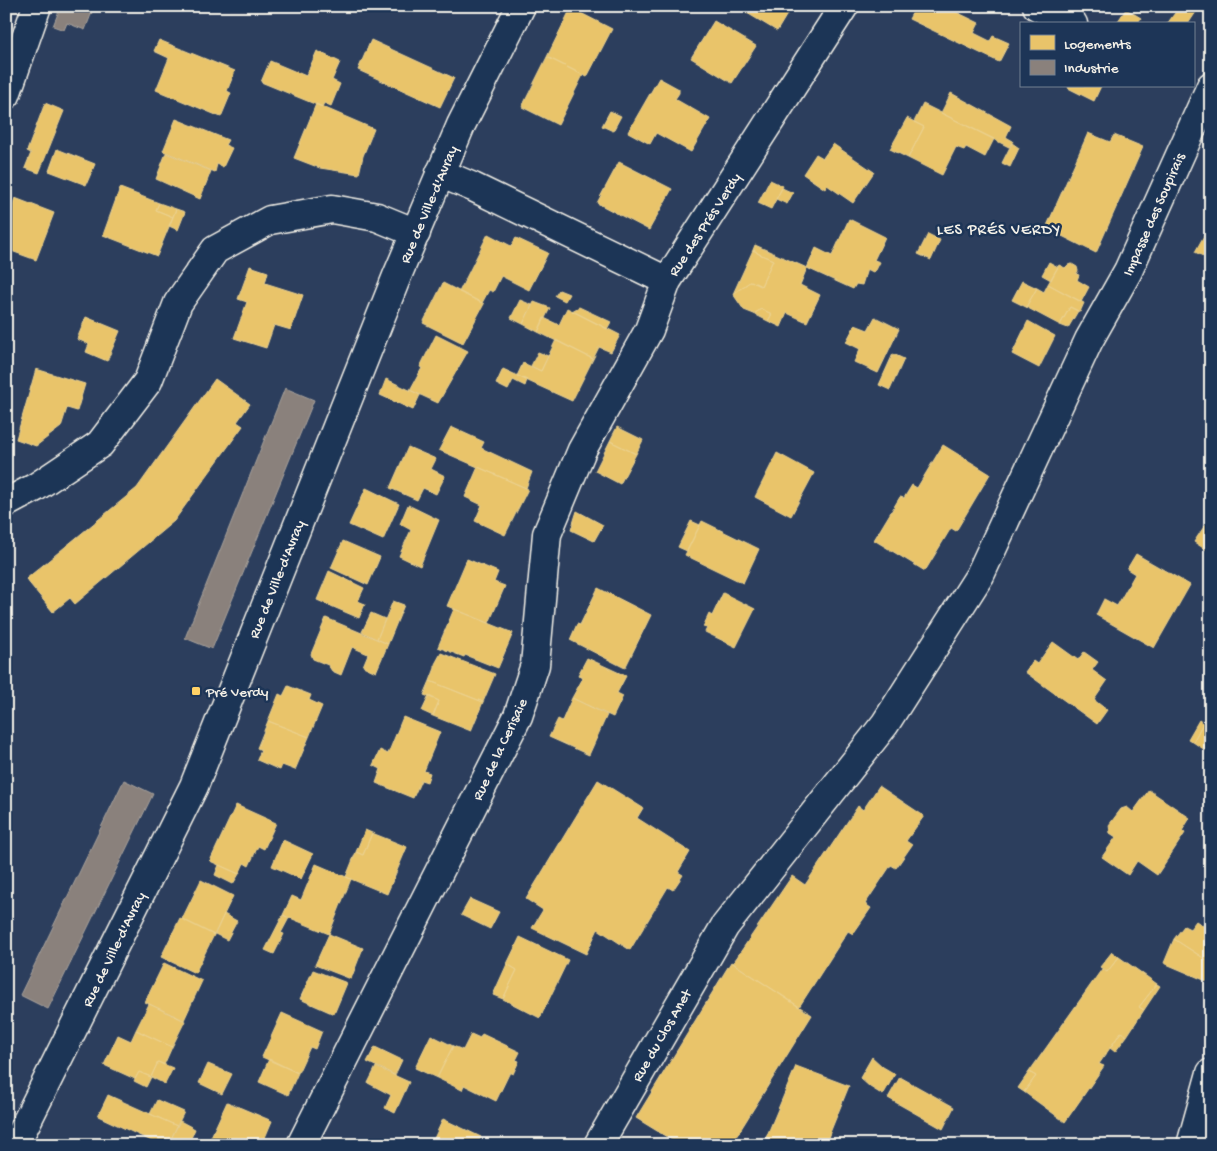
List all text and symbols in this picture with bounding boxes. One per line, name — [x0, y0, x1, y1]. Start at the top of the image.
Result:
legend — [1020, 22, 1194, 88]
text: Logements — [1064, 36, 1131, 54]
text: Industrie — [1064, 60, 1119, 78]
street label: Rue de Ville-d'Avray — [397, 143, 463, 266]
street label: Impasse des Soupirais — [1120, 150, 1190, 279]
street label: Rue des Prés Verdy — [666, 169, 746, 280]
district label: LES PRÉS VERDY — [937, 222, 1061, 241]
street label: Rue de Ville-d'Avray — [246, 517, 310, 642]
place label: Pré Verdy — [205, 684, 269, 702]
marker: Pré Verdy — [190, 685, 202, 697]
street label: Rue de la Cerisaie — [469, 696, 532, 804]
street label: Rue de Ville-d'Avray — [79, 889, 151, 1010]
street label: Rue du Clos Anet — [629, 985, 697, 1085]

